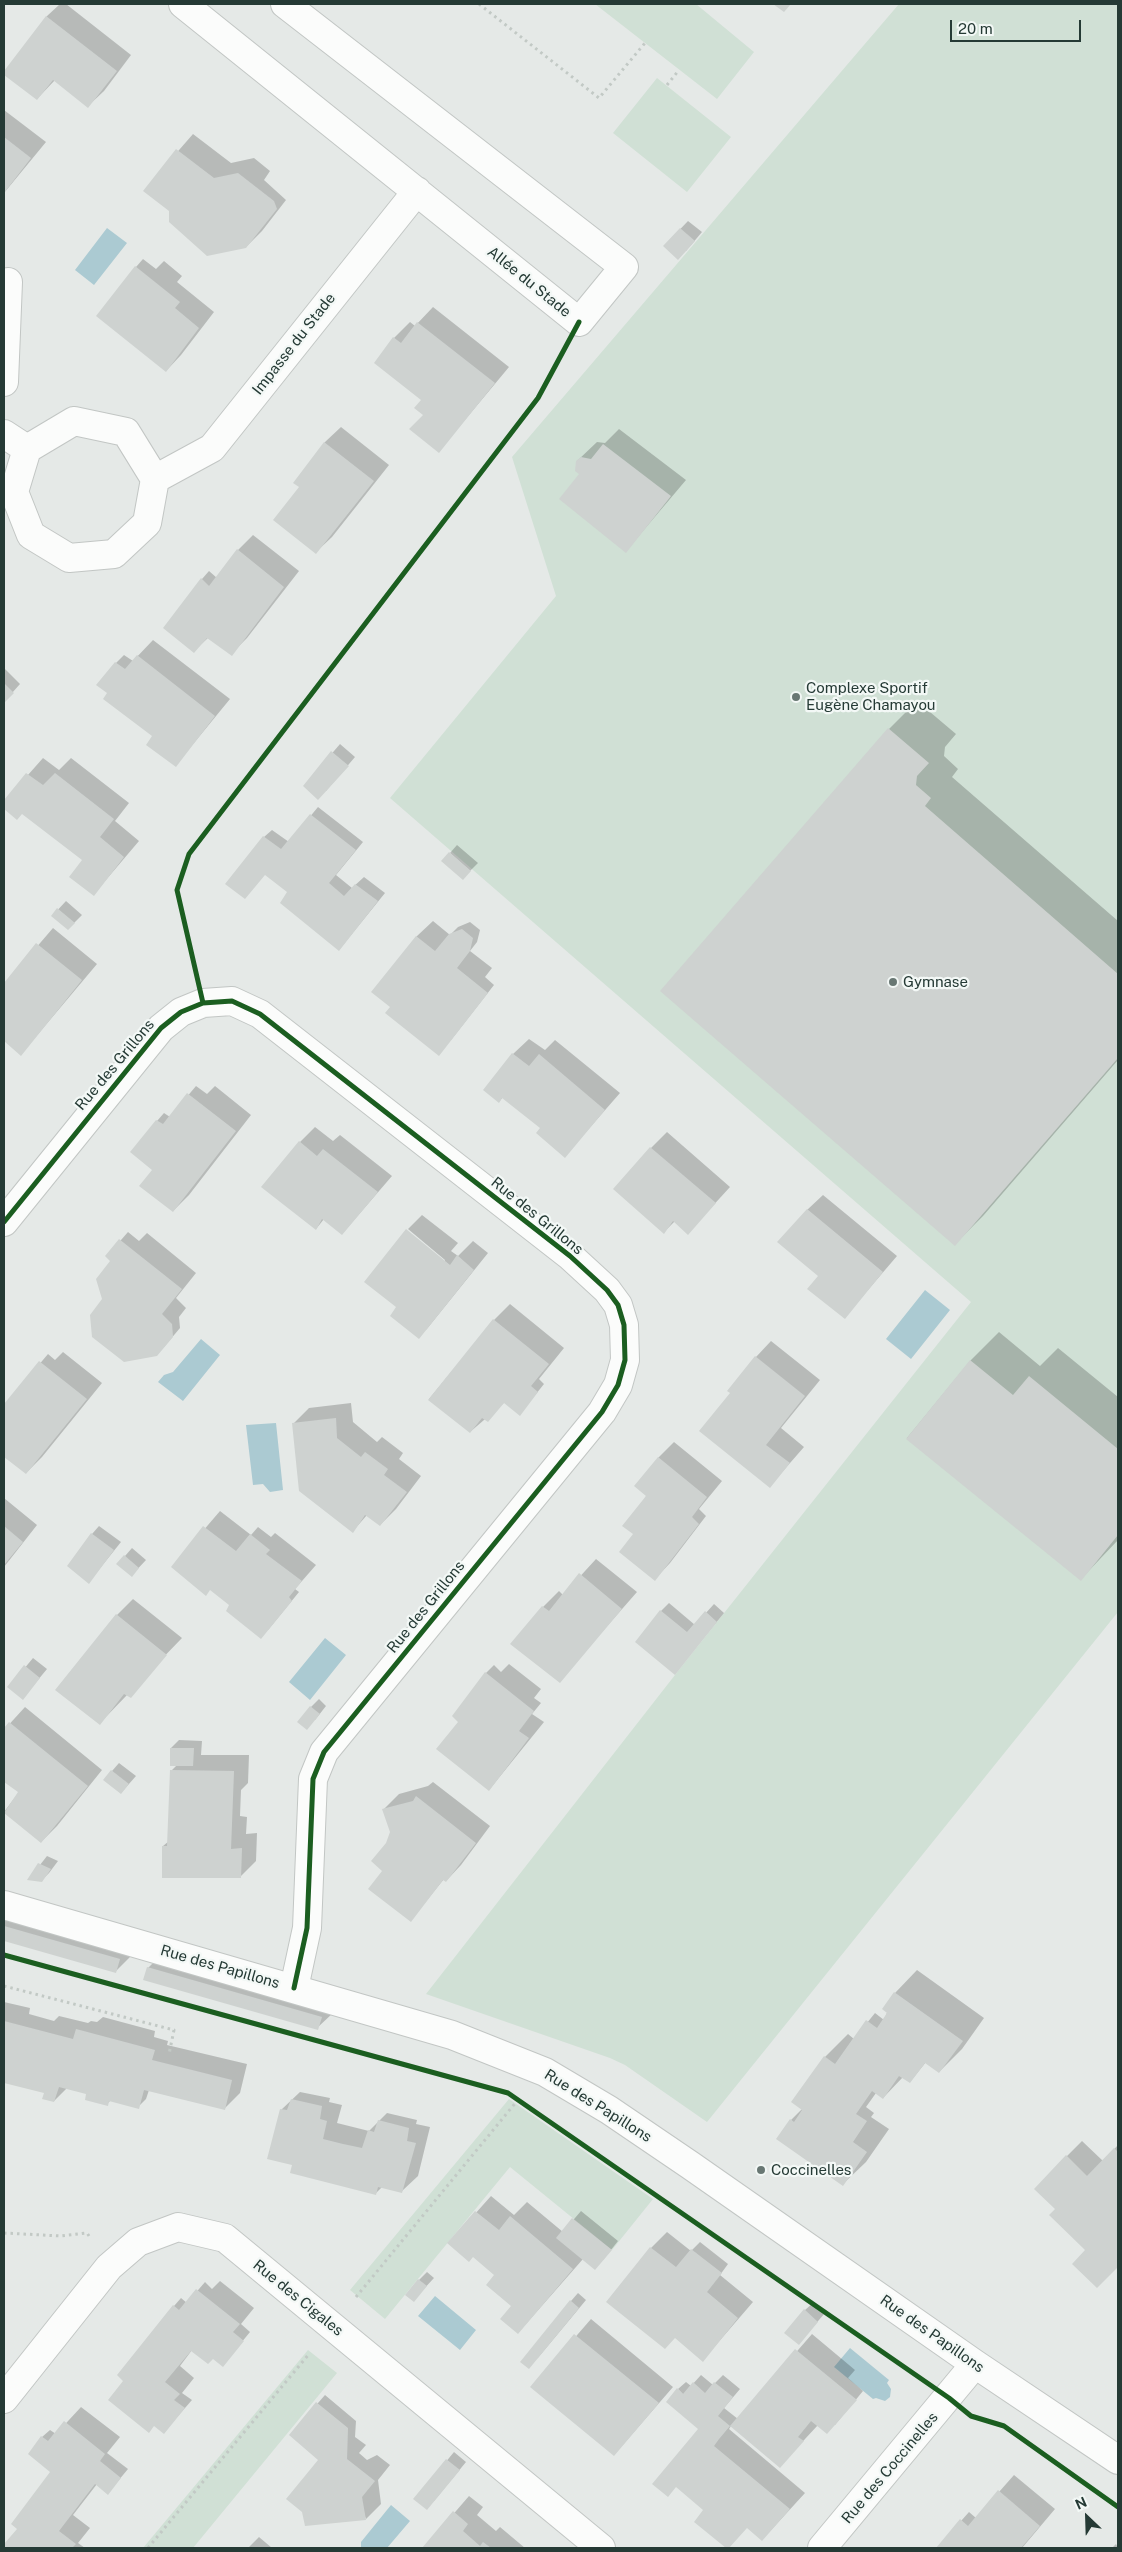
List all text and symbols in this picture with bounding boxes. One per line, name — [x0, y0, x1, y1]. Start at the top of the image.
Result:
scale bar — [952, 10, 1083, 42]
text: 20 m — [958, 20, 993, 37]
street label: Allée du Stade — [484, 243, 574, 321]
street label: Impasse du Stade — [249, 290, 339, 398]
place label: Complexe Sportif Eugène Chamayou — [806, 679, 936, 714]
marker: Complexe Sportif Eugène Chamayou — [790, 691, 802, 703]
place label: Gymnase — [903, 973, 968, 991]
marker: Gymnase — [887, 976, 899, 988]
street label: Rue des Grillons — [72, 1016, 158, 1114]
street label: Rue des Grillons — [487, 1173, 587, 1259]
street label: Rue des Grillons — [383, 1557, 469, 1657]
street label: Rue des Papillons — [158, 1941, 282, 1993]
street label: Rue des Papillons — [541, 2066, 655, 2146]
place label: Coccinelles — [771, 2161, 851, 2179]
marker: Coccinelles — [755, 2164, 767, 2176]
street label: Rue des Cigales — [249, 2256, 347, 2340]
street label: Rue des Papillons — [876, 2291, 988, 2377]
street label: Rue des Coccinelles — [838, 2409, 942, 2527]
north arrow — [1062, 2492, 1112, 2542]
text: N — [1073, 2494, 1089, 2513]

